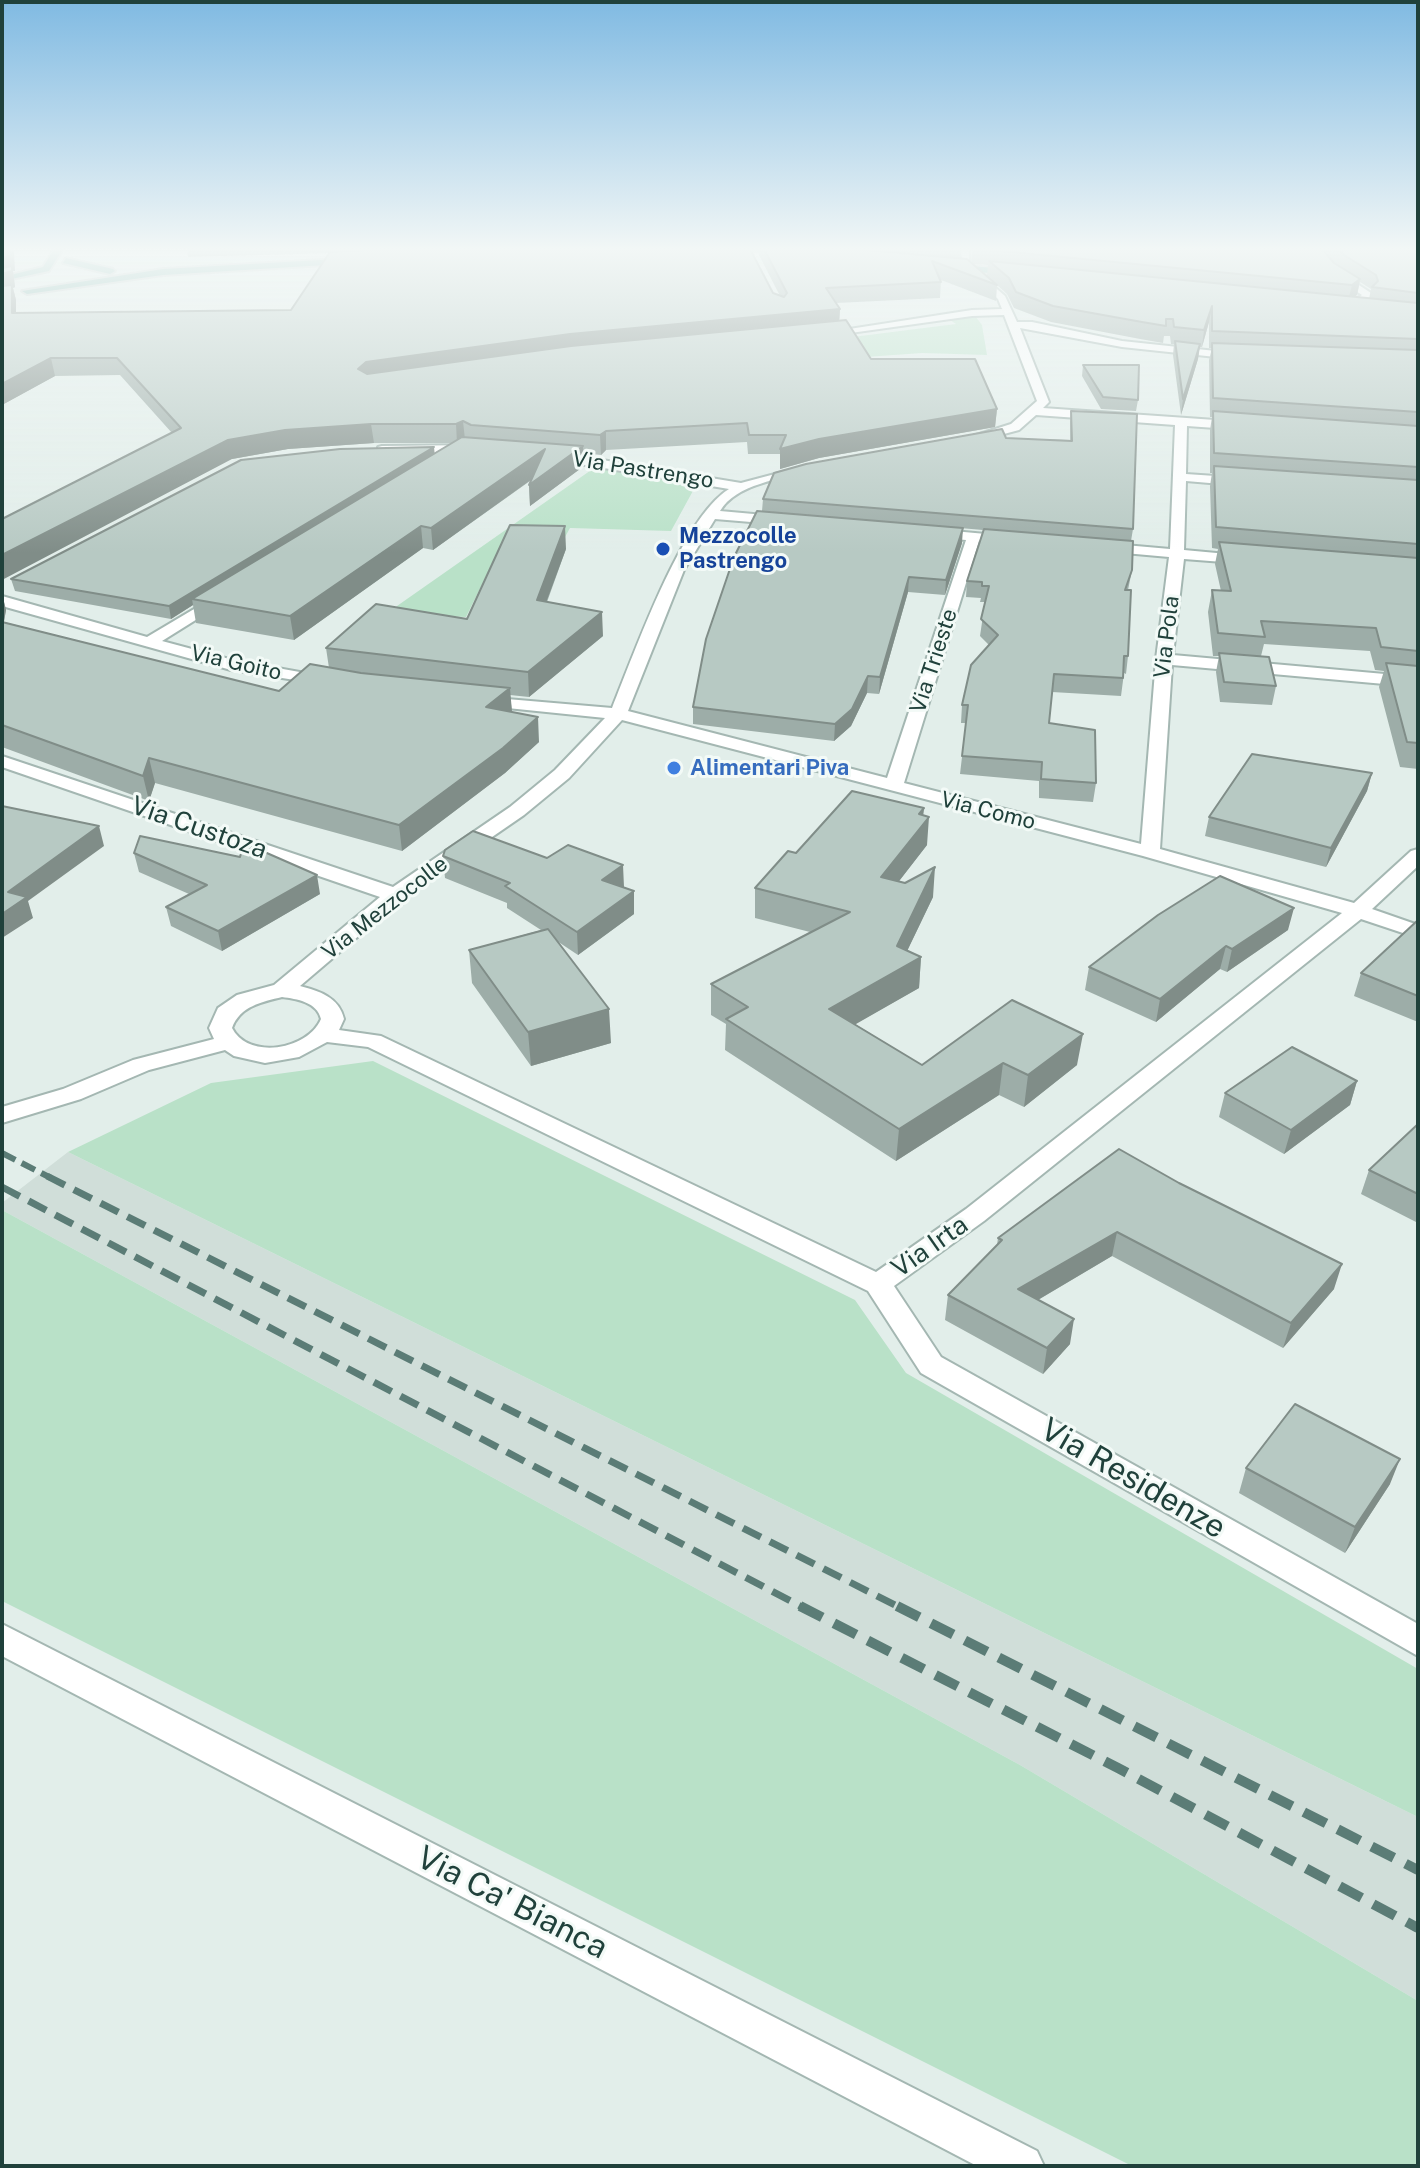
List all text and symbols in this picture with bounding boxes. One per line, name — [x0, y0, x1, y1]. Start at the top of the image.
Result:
street label: Via Pastrengo — [571, 446, 715, 494]
place label: Mezzocolle Pastrengo — [679, 523, 797, 574]
marker: Mezzocolle Pastrengo — [654, 540, 672, 558]
street label: Via Pola — [1149, 594, 1185, 680]
street label: Via Trieste — [905, 606, 963, 716]
street label: Via Goito — [188, 640, 284, 686]
place label: Alimentari Piva — [690, 755, 849, 781]
marker: Alimentari Piva — [665, 759, 683, 777]
street label: Via Como — [938, 786, 1038, 836]
street label: Via Custoza — [127, 790, 271, 866]
street label: Via Mezzocolle — [317, 851, 453, 965]
street label: Via Irta — [886, 1210, 974, 1284]
street label: Via Residenze — [1034, 1411, 1232, 1547]
street label: Via Ca' Bianca — [410, 1838, 614, 1968]

